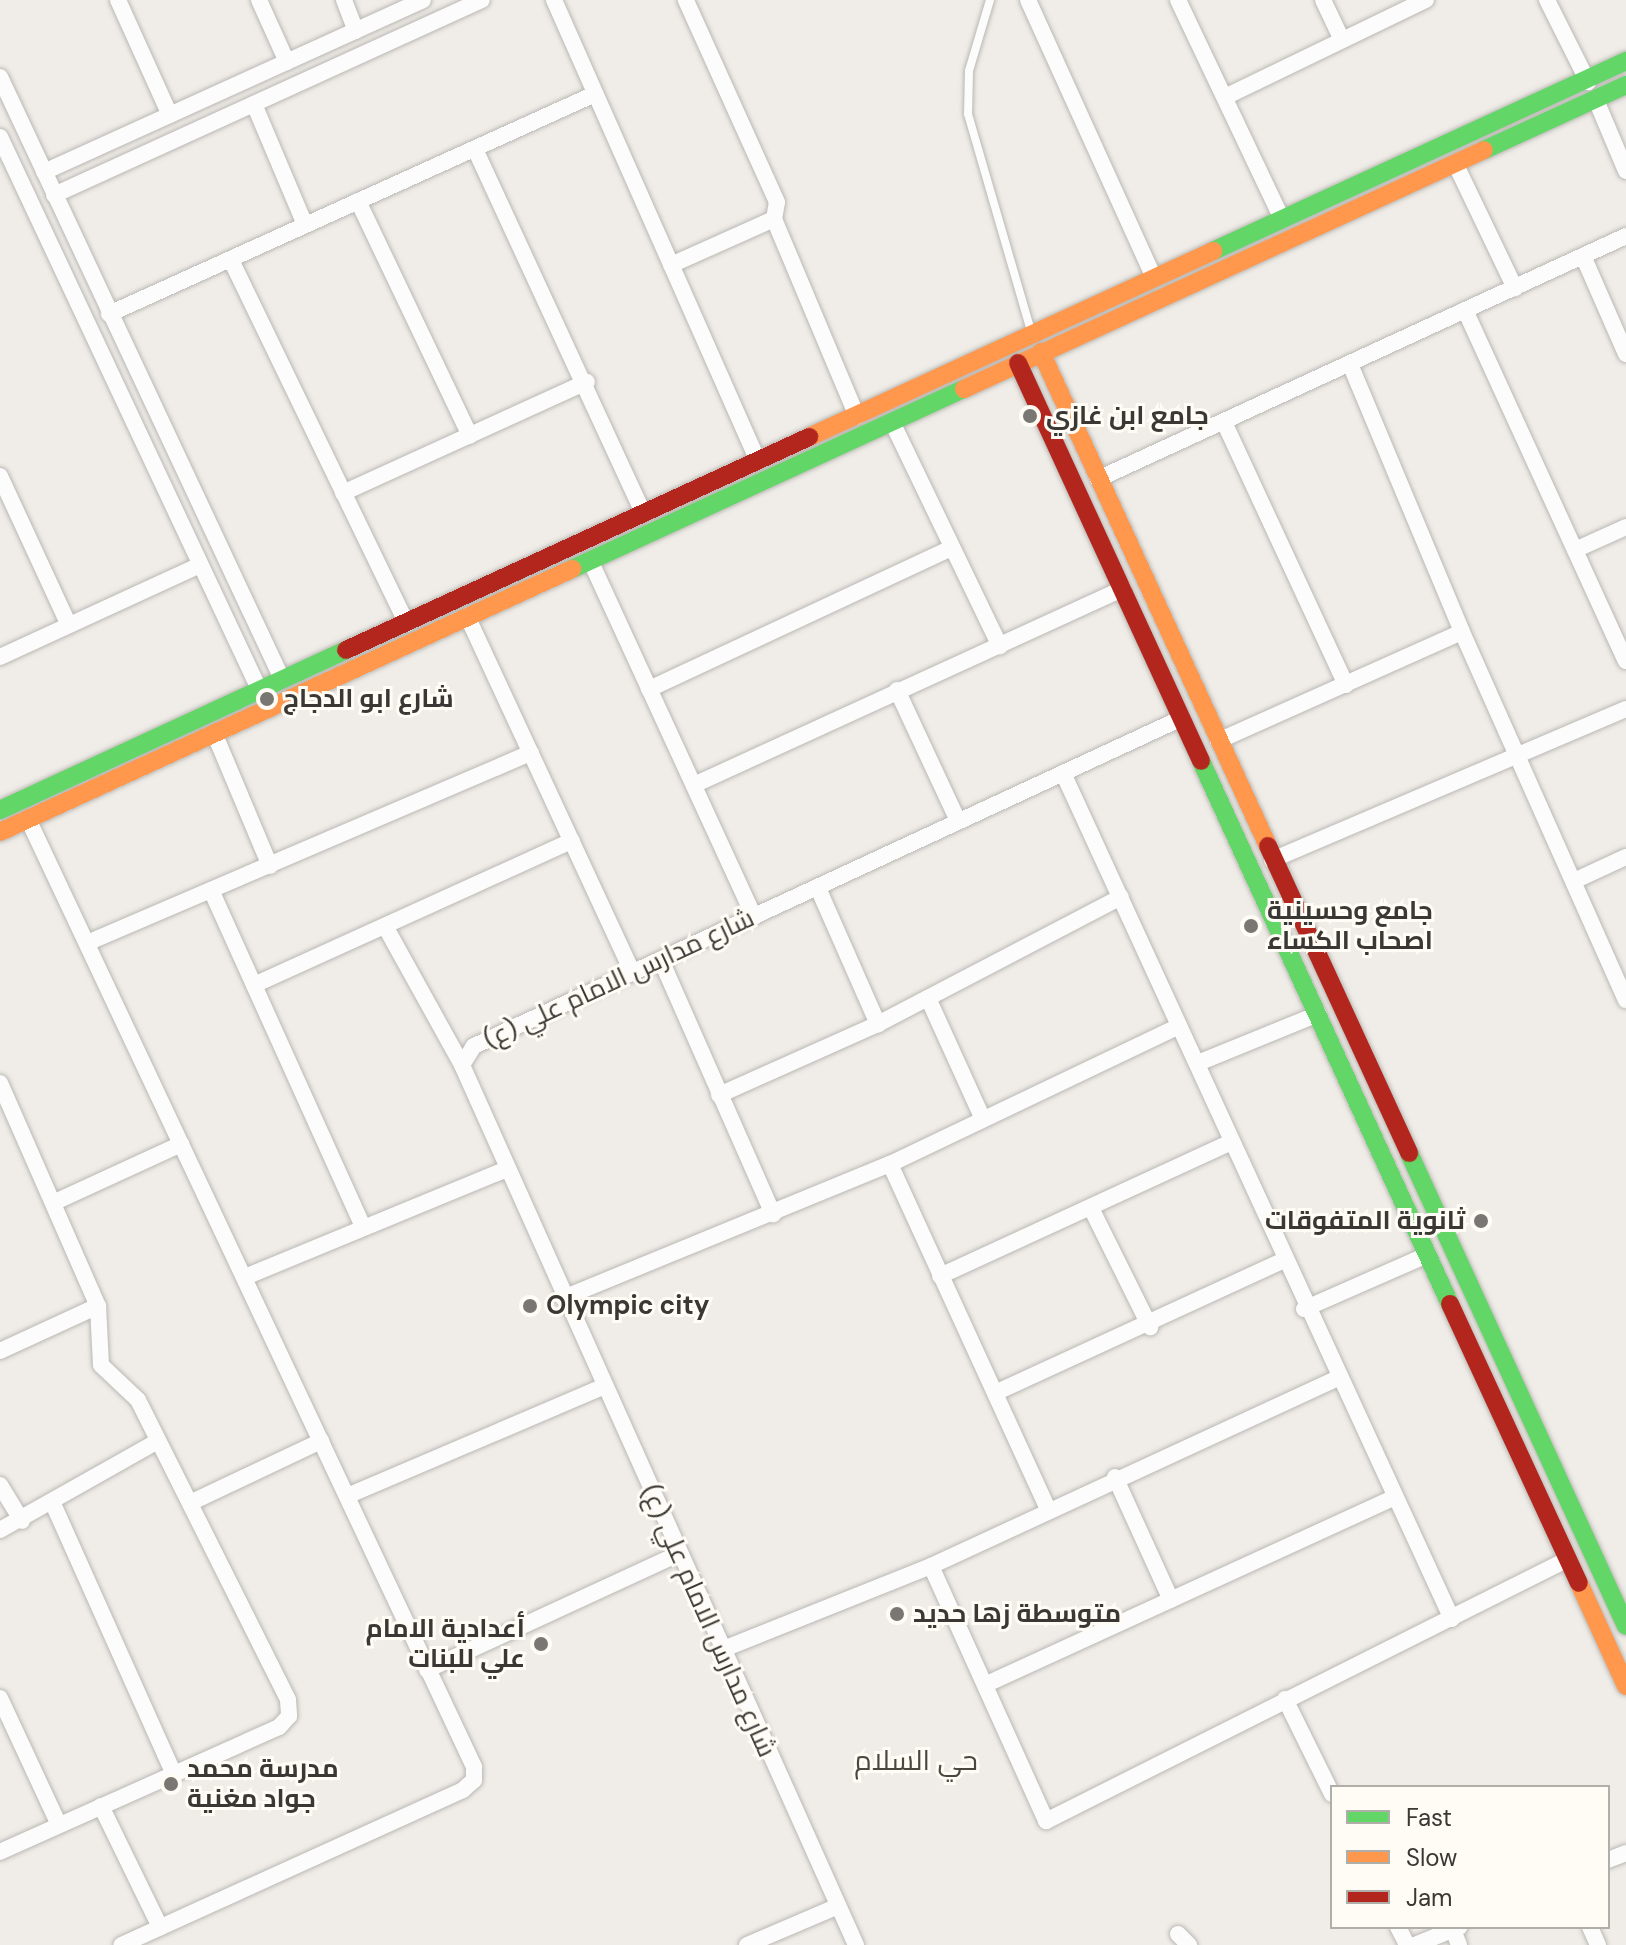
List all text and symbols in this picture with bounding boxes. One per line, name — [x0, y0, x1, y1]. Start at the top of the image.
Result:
place label: جامع ابن غازي — [1046, 400, 1209, 432]
marker: جامع ابن غازي — [1021, 407, 1039, 425]
place label: شارع ابو الدجاج — [283, 683, 454, 715]
marker: شارع ابو الدجاج — [258, 690, 276, 708]
place label: جامع وحسينية اصحاب الكساء — [1267, 895, 1433, 956]
street label: شارع مدارس الامام علي (ع) — [479, 903, 759, 1055]
marker: جامع وحسينية اصحاب الكساء — [1242, 917, 1260, 935]
place label: ثانوية المتفوقات — [1265, 1205, 1465, 1237]
marker: ثانوية المتفوقات — [1472, 1212, 1490, 1230]
place label: Olympic city — [546, 1290, 709, 1322]
marker: Olympic city — [521, 1297, 539, 1315]
street label: شارع مدارس الامام علي (ع) — [634, 1480, 782, 1762]
place label: متوسطة زها حديد — [913, 1598, 1121, 1630]
marker: متوسطة زها حديد — [888, 1605, 906, 1623]
place label: أعدادية الامام علي للبنات — [365, 1613, 525, 1674]
marker: أعدادية الامام علي للبنات — [532, 1635, 550, 1653]
district label: حي السلام — [854, 1744, 978, 1778]
place label: مدرسة محمد جواد مغنية — [187, 1753, 339, 1814]
marker: مدرسة محمد جواد مغنية — [162, 1775, 180, 1793]
legend — [1330, 1785, 1610, 1929]
text: Fast — [1406, 1802, 1452, 1833]
text: Slow — [1406, 1842, 1457, 1873]
text: Jam — [1406, 1882, 1452, 1913]

